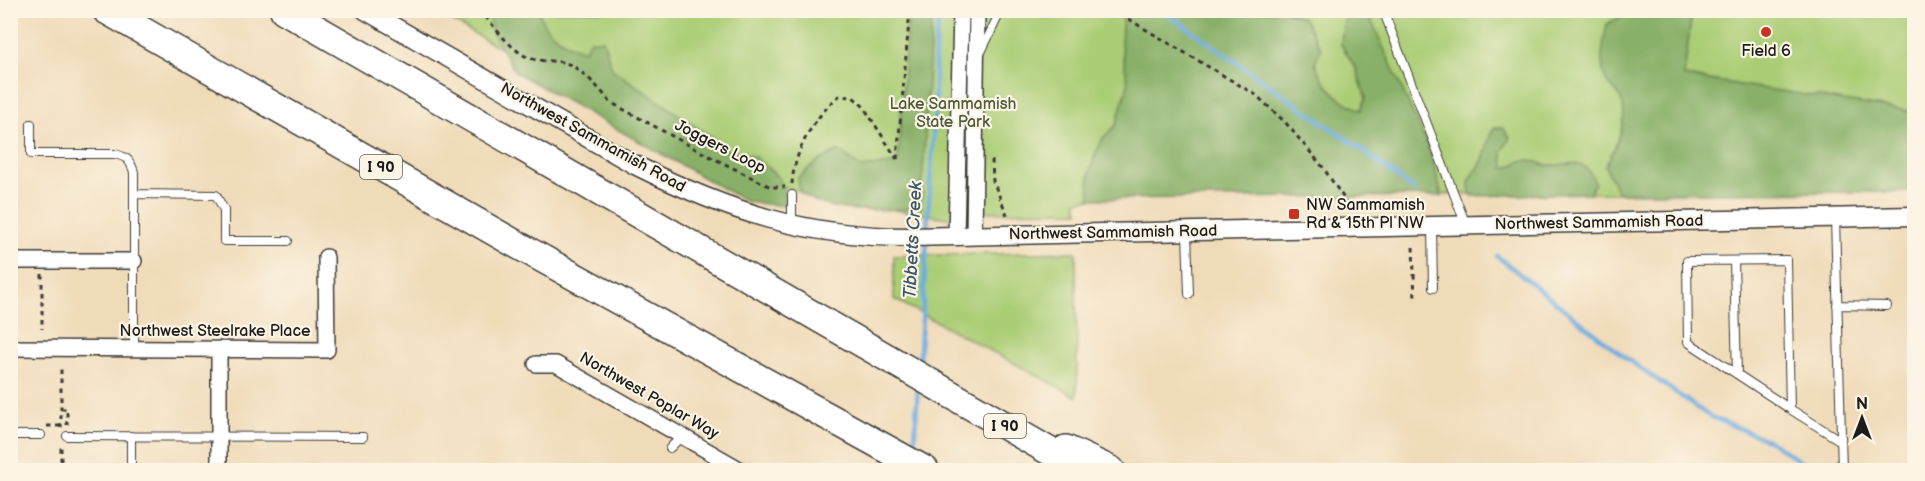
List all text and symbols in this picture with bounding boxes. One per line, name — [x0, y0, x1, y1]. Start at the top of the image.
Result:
marker: Field 6 — [1759, 25, 1773, 39]
place label: Field 6 — [1741, 42, 1791, 61]
street label: Northwest Sammamish Road — [497, 79, 689, 197]
park label: Lake Sammamish State Park — [890, 95, 1017, 132]
street label: Joggers Loop — [671, 116, 769, 178]
road number: I 90 — [360, 155, 402, 179]
water label: Tibbetts Creek — [899, 180, 927, 299]
place label: NW Sammamish Rd & 15th Pl NW — [1306, 196, 1425, 233]
marker: NW Sammamish Rd & 15th Pl NW — [1287, 207, 1301, 221]
street label: Northwest Sammamish Road — [1495, 212, 1703, 234]
street label: Northwest Sammamish Road — [1009, 222, 1217, 244]
street label: Northwest Steelrake Place — [120, 322, 311, 341]
street label: Northwest Poplar Way — [576, 348, 723, 444]
north arrow — [1832, 388, 1892, 448]
text: N — [1856, 395, 1868, 414]
road number: I 90 — [984, 414, 1026, 438]

